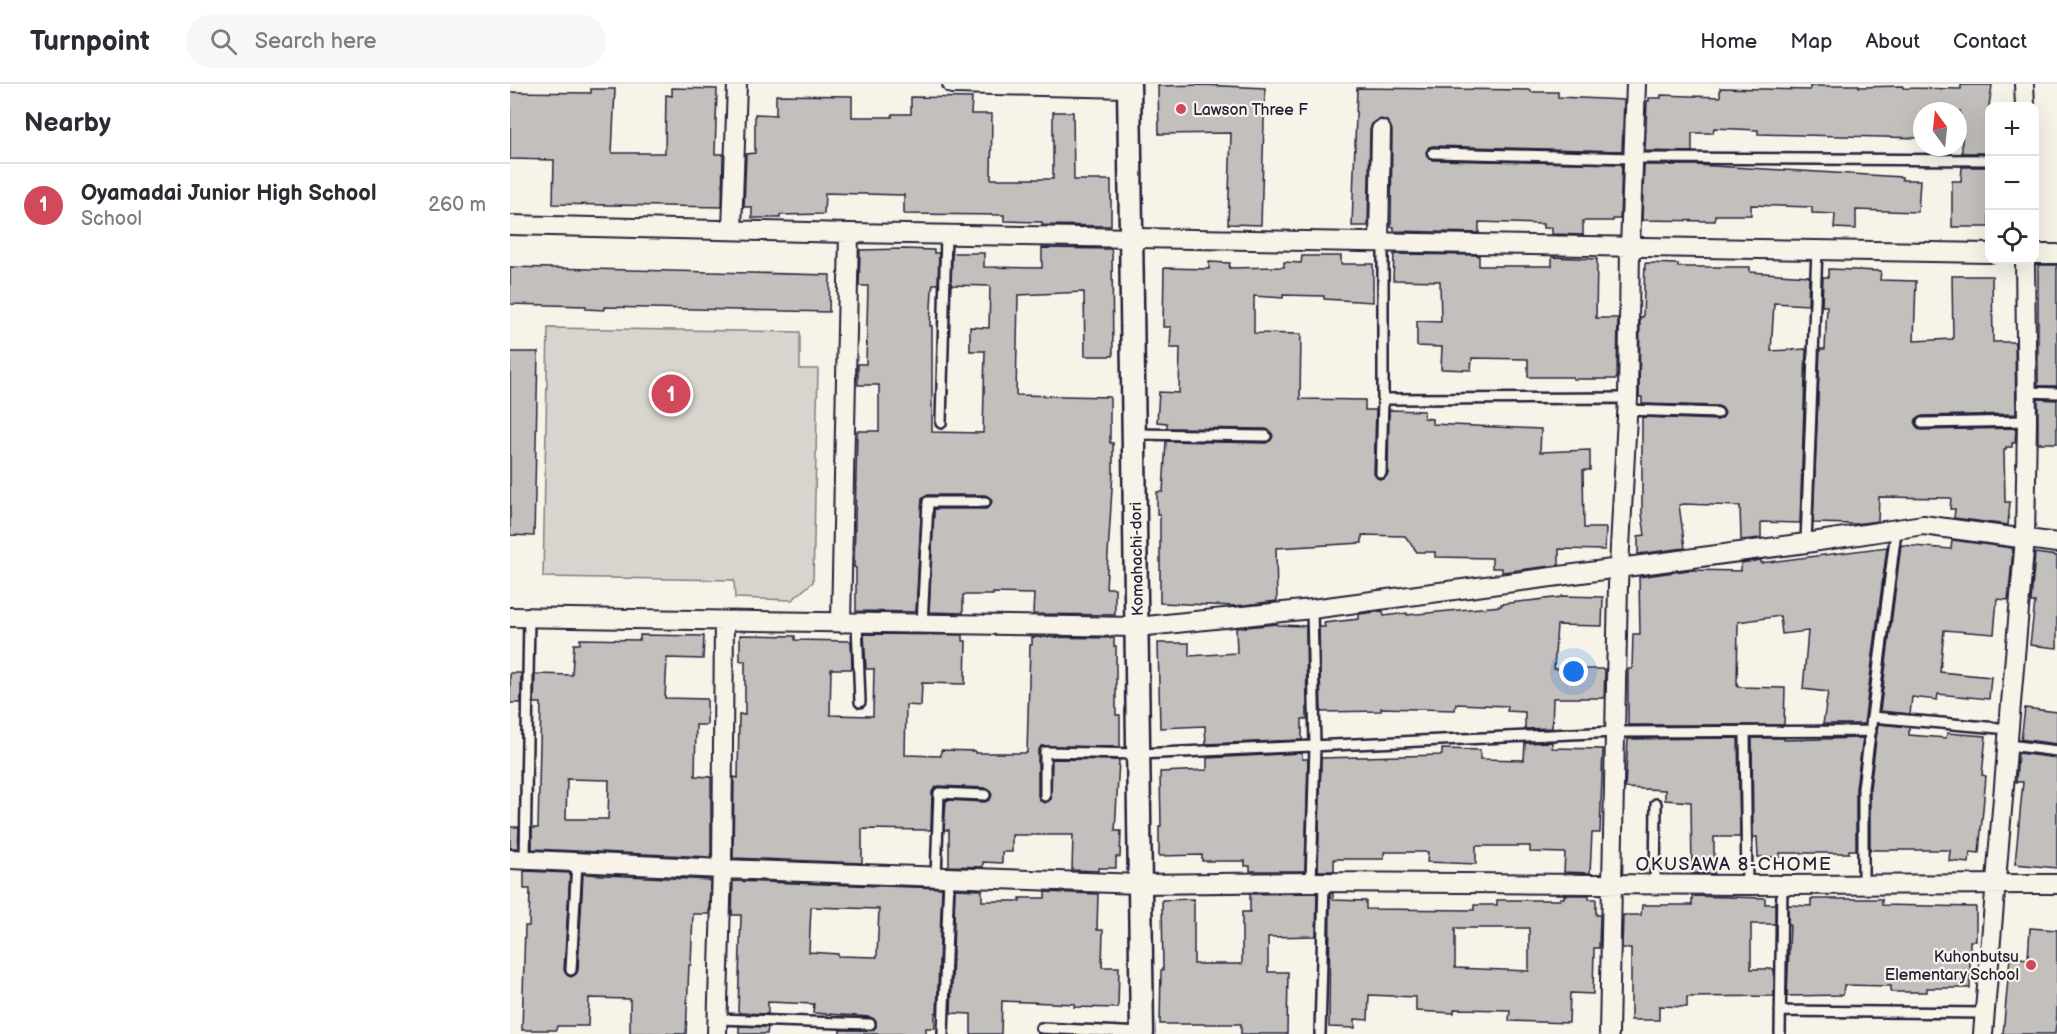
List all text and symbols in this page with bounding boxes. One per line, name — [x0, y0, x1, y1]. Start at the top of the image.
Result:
search box — [186, 14, 606, 68]
text: Turnpoint — [30, 25, 150, 58]
icon: search — [207, 25, 240, 58]
text: Search here — [255, 28, 377, 55]
text: Home — [1700, 29, 1757, 54]
text: Map — [1790, 29, 1832, 54]
text: About — [1865, 29, 1920, 54]
text: Contact — [1953, 29, 2027, 54]
place label: Lawson Three F — [1193, 101, 1308, 120]
marker: Lawson Three F — [1174, 102, 1188, 116]
north arrow — [1913, 102, 1967, 156]
map controls — [1985, 102, 2039, 264]
button: + — [1985, 102, 2039, 156]
text: Nearby — [24, 108, 111, 139]
button: − — [1985, 156, 2039, 210]
text: Oyamadai Junior High School — [81, 180, 376, 207]
text: 1 — [39, 193, 48, 217]
text: 260 m — [428, 193, 486, 217]
text: School — [81, 207, 142, 231]
button: locate — [1985, 210, 2039, 264]
pin: 1 — [652, 372, 690, 416]
street label: Komahachi-dori — [1127, 502, 1148, 616]
your location — [1559, 657, 1588, 686]
district label: OKUSAWA 8-CHOME — [1636, 854, 1832, 875]
place label: Kuhonbutsu Elementary School — [1885, 948, 2019, 985]
marker: Kuhonbutsu Elementary School — [2024, 958, 2038, 972]

